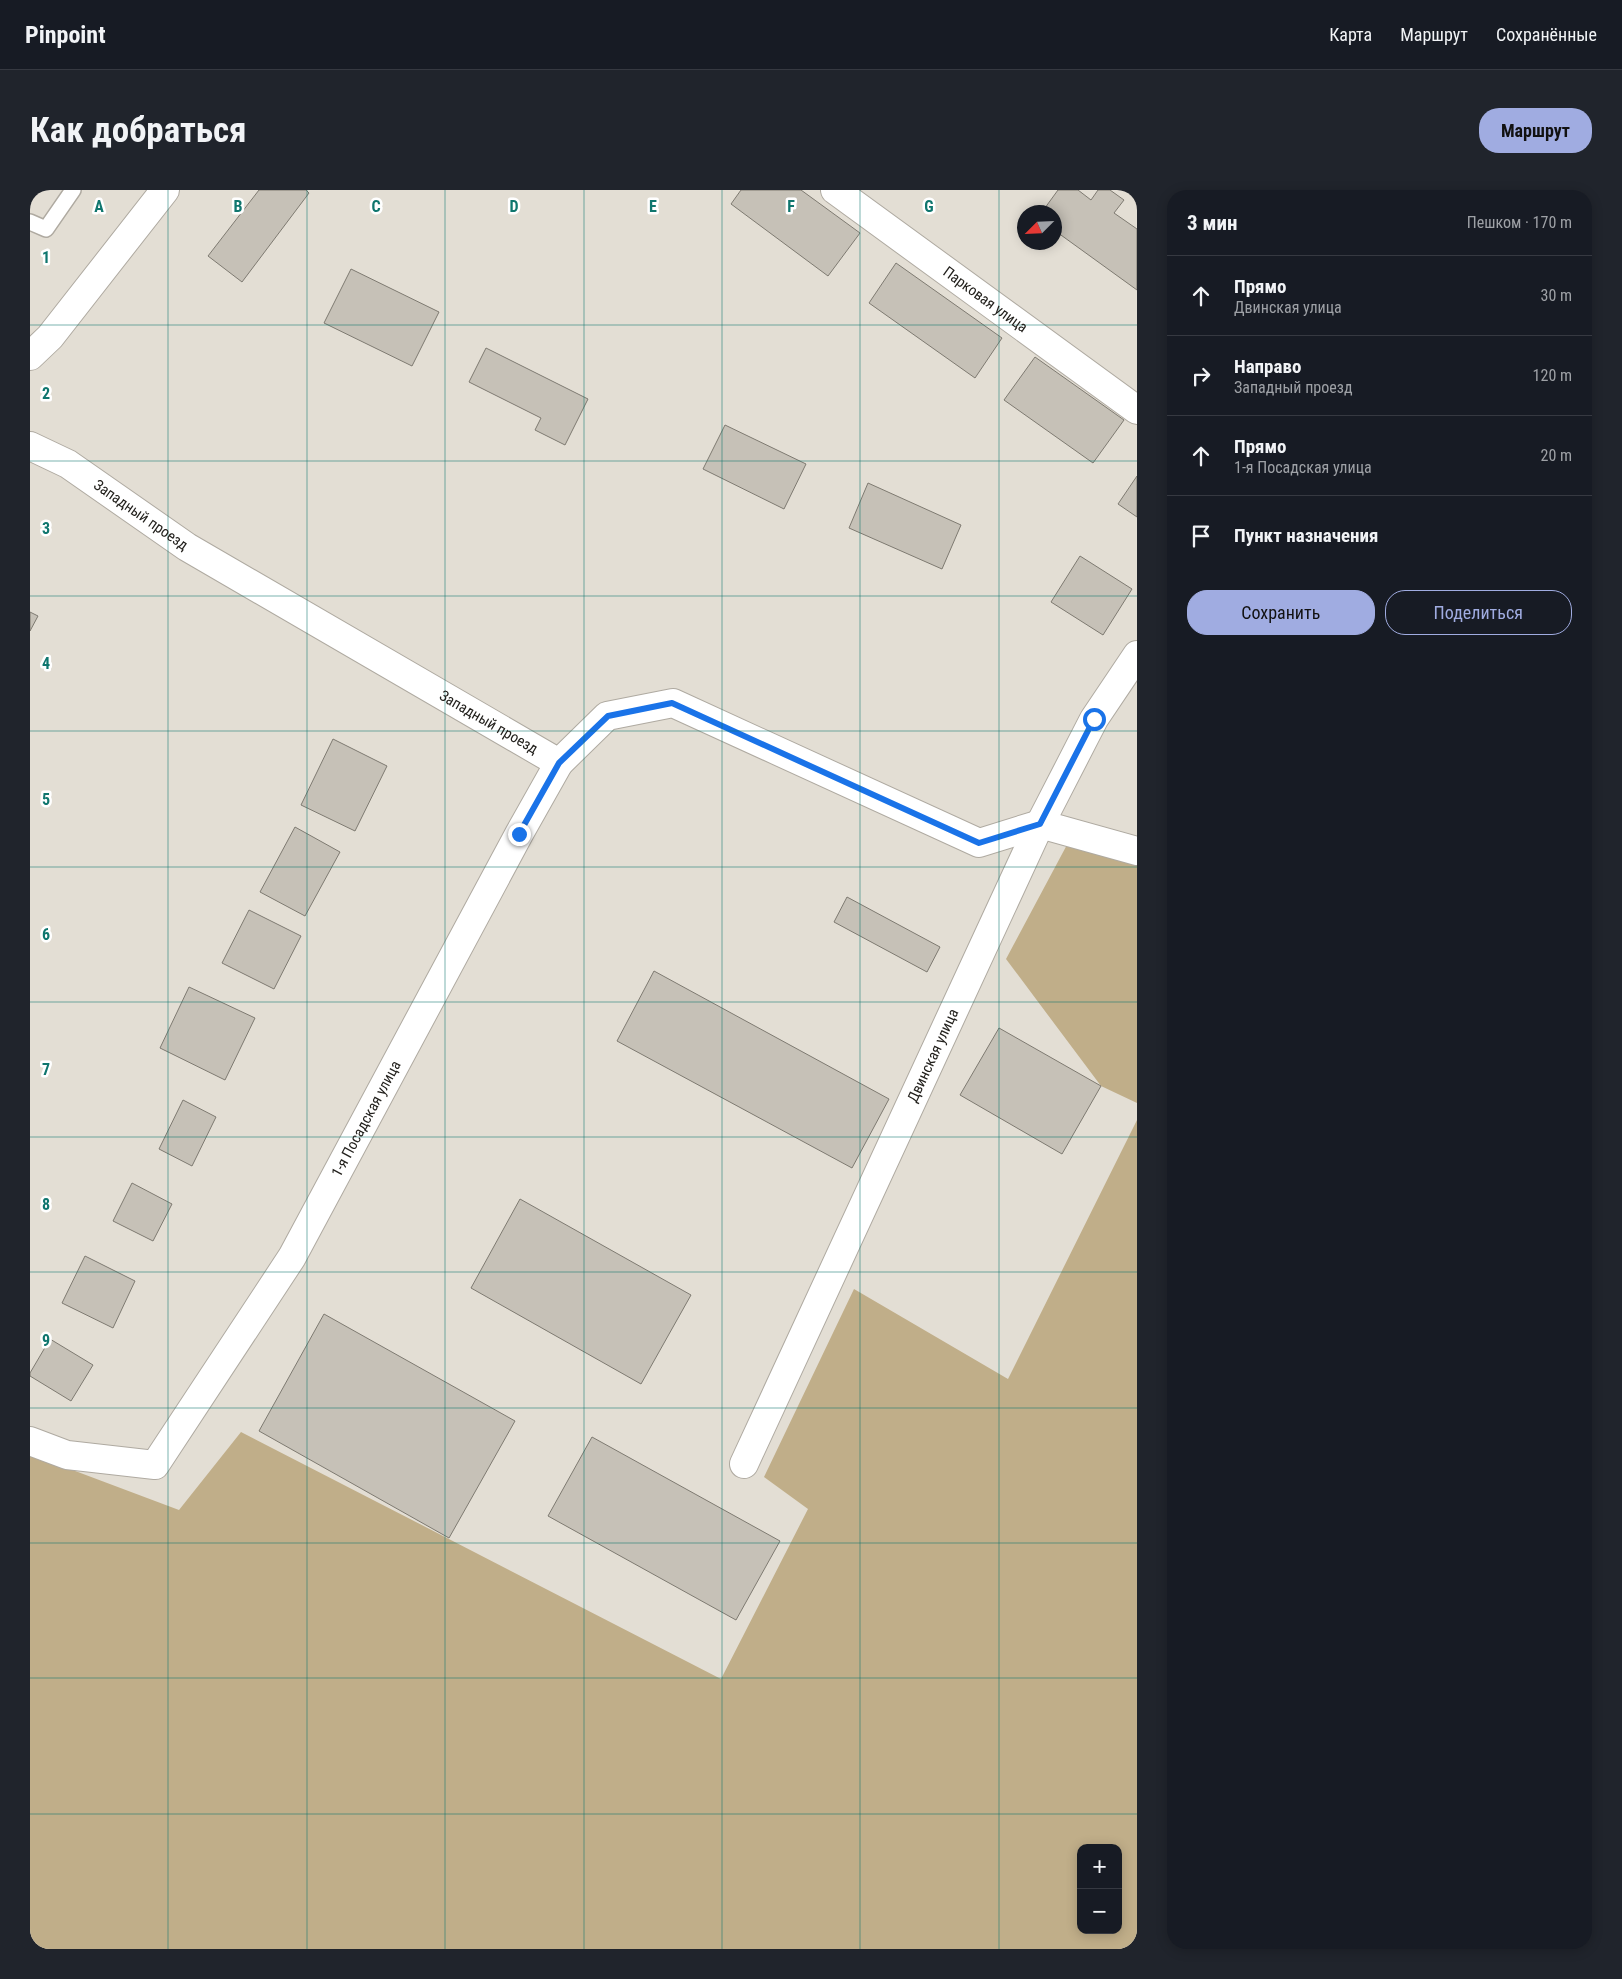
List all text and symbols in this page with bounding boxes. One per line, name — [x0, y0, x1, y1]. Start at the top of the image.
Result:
text: Pinpoint — [25, 21, 106, 49]
text: Карта — [1329, 24, 1372, 45]
text: Маршрут — [1400, 24, 1468, 45]
text: Сохранённые — [1496, 24, 1597, 45]
button: Маршрут — [1479, 108, 1592, 153]
text: Как добраться — [30, 110, 246, 151]
text: A — [94, 197, 104, 216]
text: B — [234, 197, 243, 216]
text: C — [371, 197, 381, 216]
text: D — [509, 197, 519, 216]
text: E — [649, 197, 657, 216]
text: F — [787, 197, 795, 216]
text: G — [924, 197, 934, 216]
north arrow — [1017, 205, 1062, 250]
text: 3 мин — [1187, 211, 1237, 235]
text: Пешком · 170 m — [1467, 213, 1572, 232]
text: 1 — [42, 248, 50, 267]
street label: Парковая улица — [940, 263, 1031, 336]
text: Прямо — [1234, 275, 1287, 298]
icon: ahead — [1187, 282, 1215, 310]
text: 30 m — [1540, 286, 1572, 305]
text: Двинская улица — [1234, 298, 1342, 317]
text: Направо — [1234, 355, 1301, 378]
icon: right — [1187, 362, 1215, 390]
text: 120 m — [1533, 366, 1572, 385]
text: Западный проезд — [1234, 378, 1352, 397]
text: 2 — [42, 384, 50, 403]
text: Прямо — [1234, 435, 1287, 458]
icon: ahead — [1187, 442, 1215, 470]
text: 20 m — [1540, 446, 1572, 465]
text: 1-я Посадская улица — [1234, 458, 1372, 477]
street label: Западный проезд — [90, 476, 192, 554]
text: 3 — [42, 519, 50, 538]
icon: arrive — [1187, 522, 1215, 550]
text: Пункт назначения — [1234, 524, 1378, 547]
button: Сохранить — [1187, 590, 1375, 635]
button: Поделиться — [1385, 590, 1572, 635]
text: 4 — [42, 654, 50, 673]
street label: Западный проезд — [436, 686, 541, 758]
route start — [1083, 708, 1106, 731]
text: 5 — [42, 790, 50, 809]
route end — [508, 823, 531, 846]
text: 6 — [42, 925, 50, 944]
street label: Двинская улица — [904, 1006, 962, 1105]
street label: 1-я Посадская улица — [328, 1058, 405, 1180]
text: 7 — [42, 1060, 50, 1079]
text: 8 — [42, 1195, 50, 1214]
text: 9 — [42, 1331, 50, 1350]
map controls — [1077, 1844, 1122, 1934]
button: + — [1077, 1844, 1122, 1889]
button: − — [1077, 1889, 1122, 1934]

